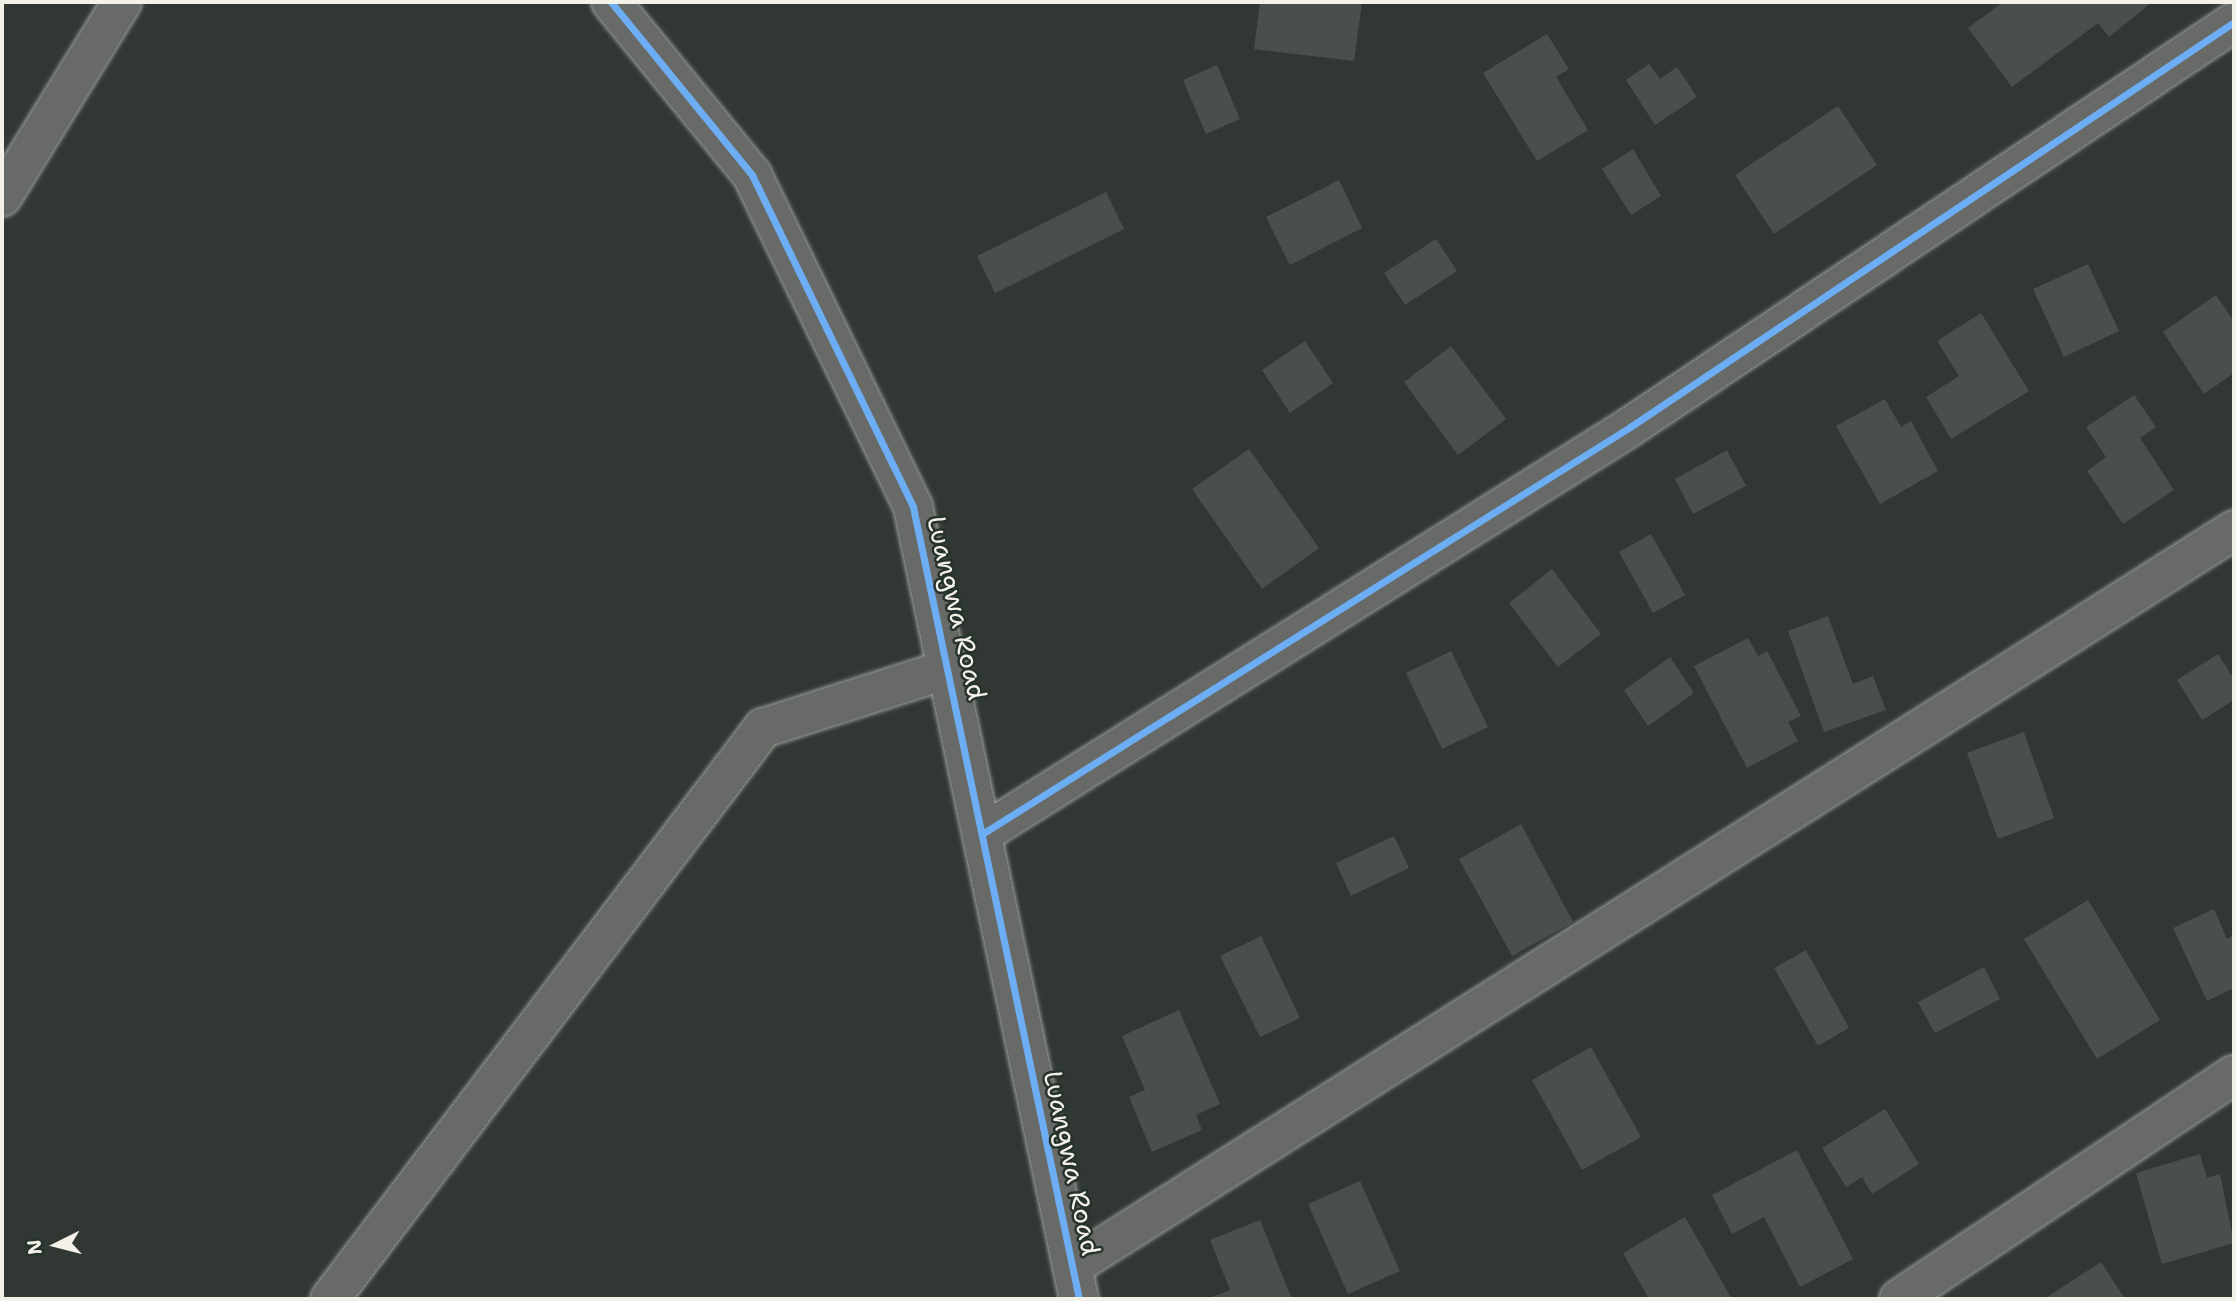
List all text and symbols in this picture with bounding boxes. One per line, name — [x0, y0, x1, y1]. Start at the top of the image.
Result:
street label: Luangwa Road — [921, 513, 993, 703]
street label: Luangwa Road — [1037, 1068, 1107, 1258]
north arrow — [21, 1210, 91, 1280]
text: N — [21, 1238, 48, 1256]

